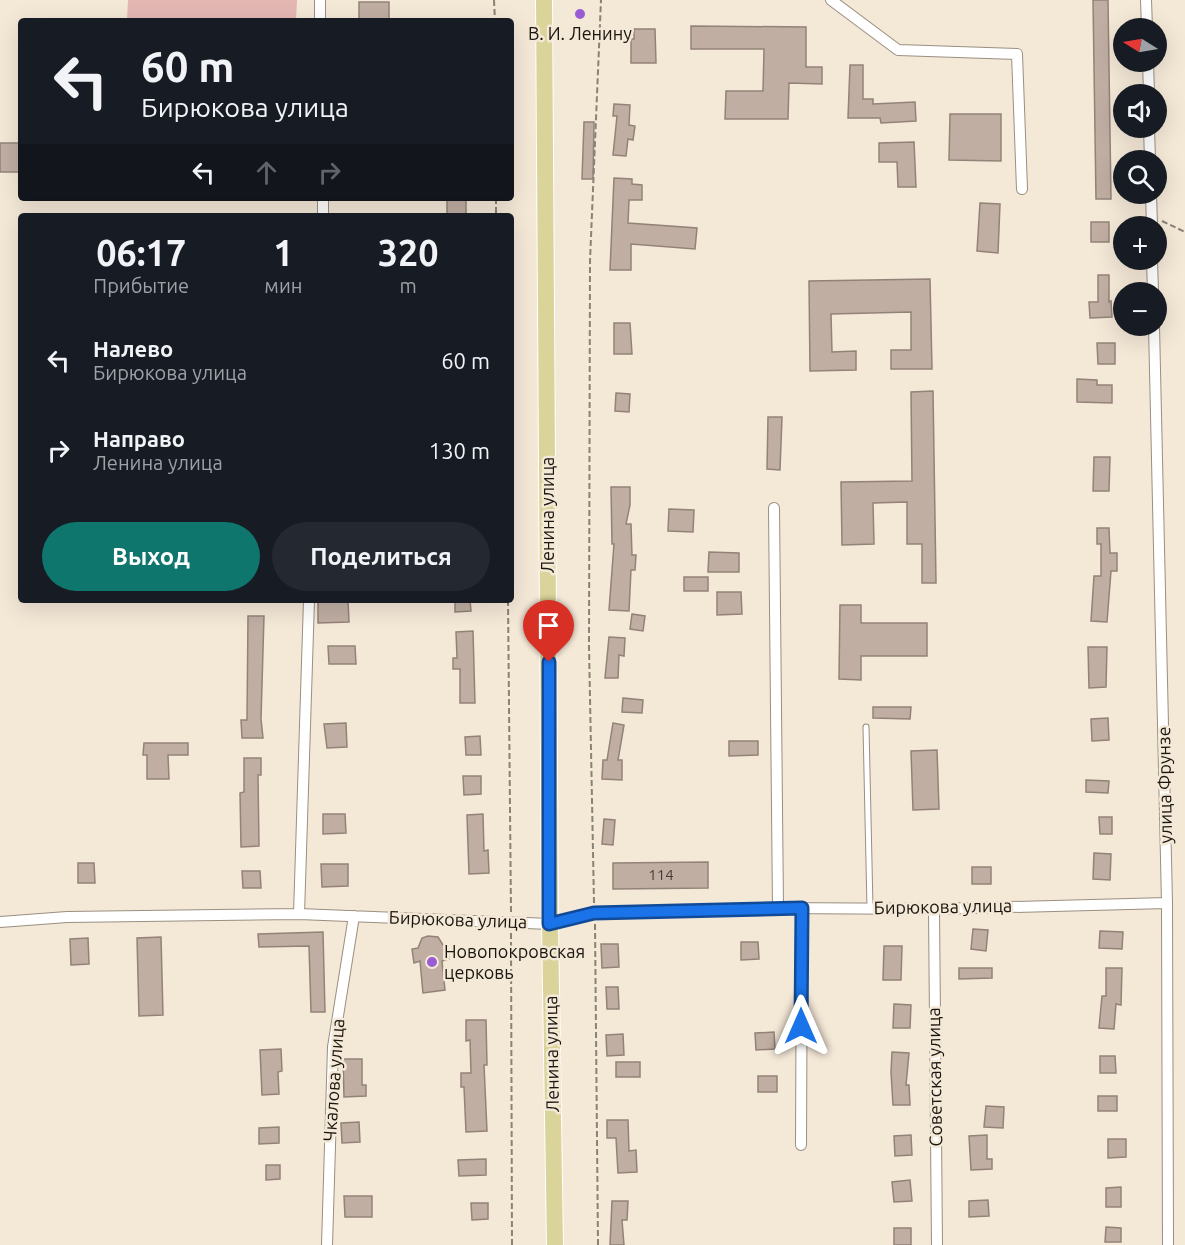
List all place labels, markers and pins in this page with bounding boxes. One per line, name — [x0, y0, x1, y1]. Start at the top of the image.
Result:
marker: В. И. Ленину — [573, 7, 587, 21]
place label: В. И. Ленину — [528, 23, 632, 43]
pin — [523, 600, 574, 662]
place label: Новопокровская церковь — [444, 941, 585, 982]
marker: Новопокровская церковь — [425, 955, 439, 969]

